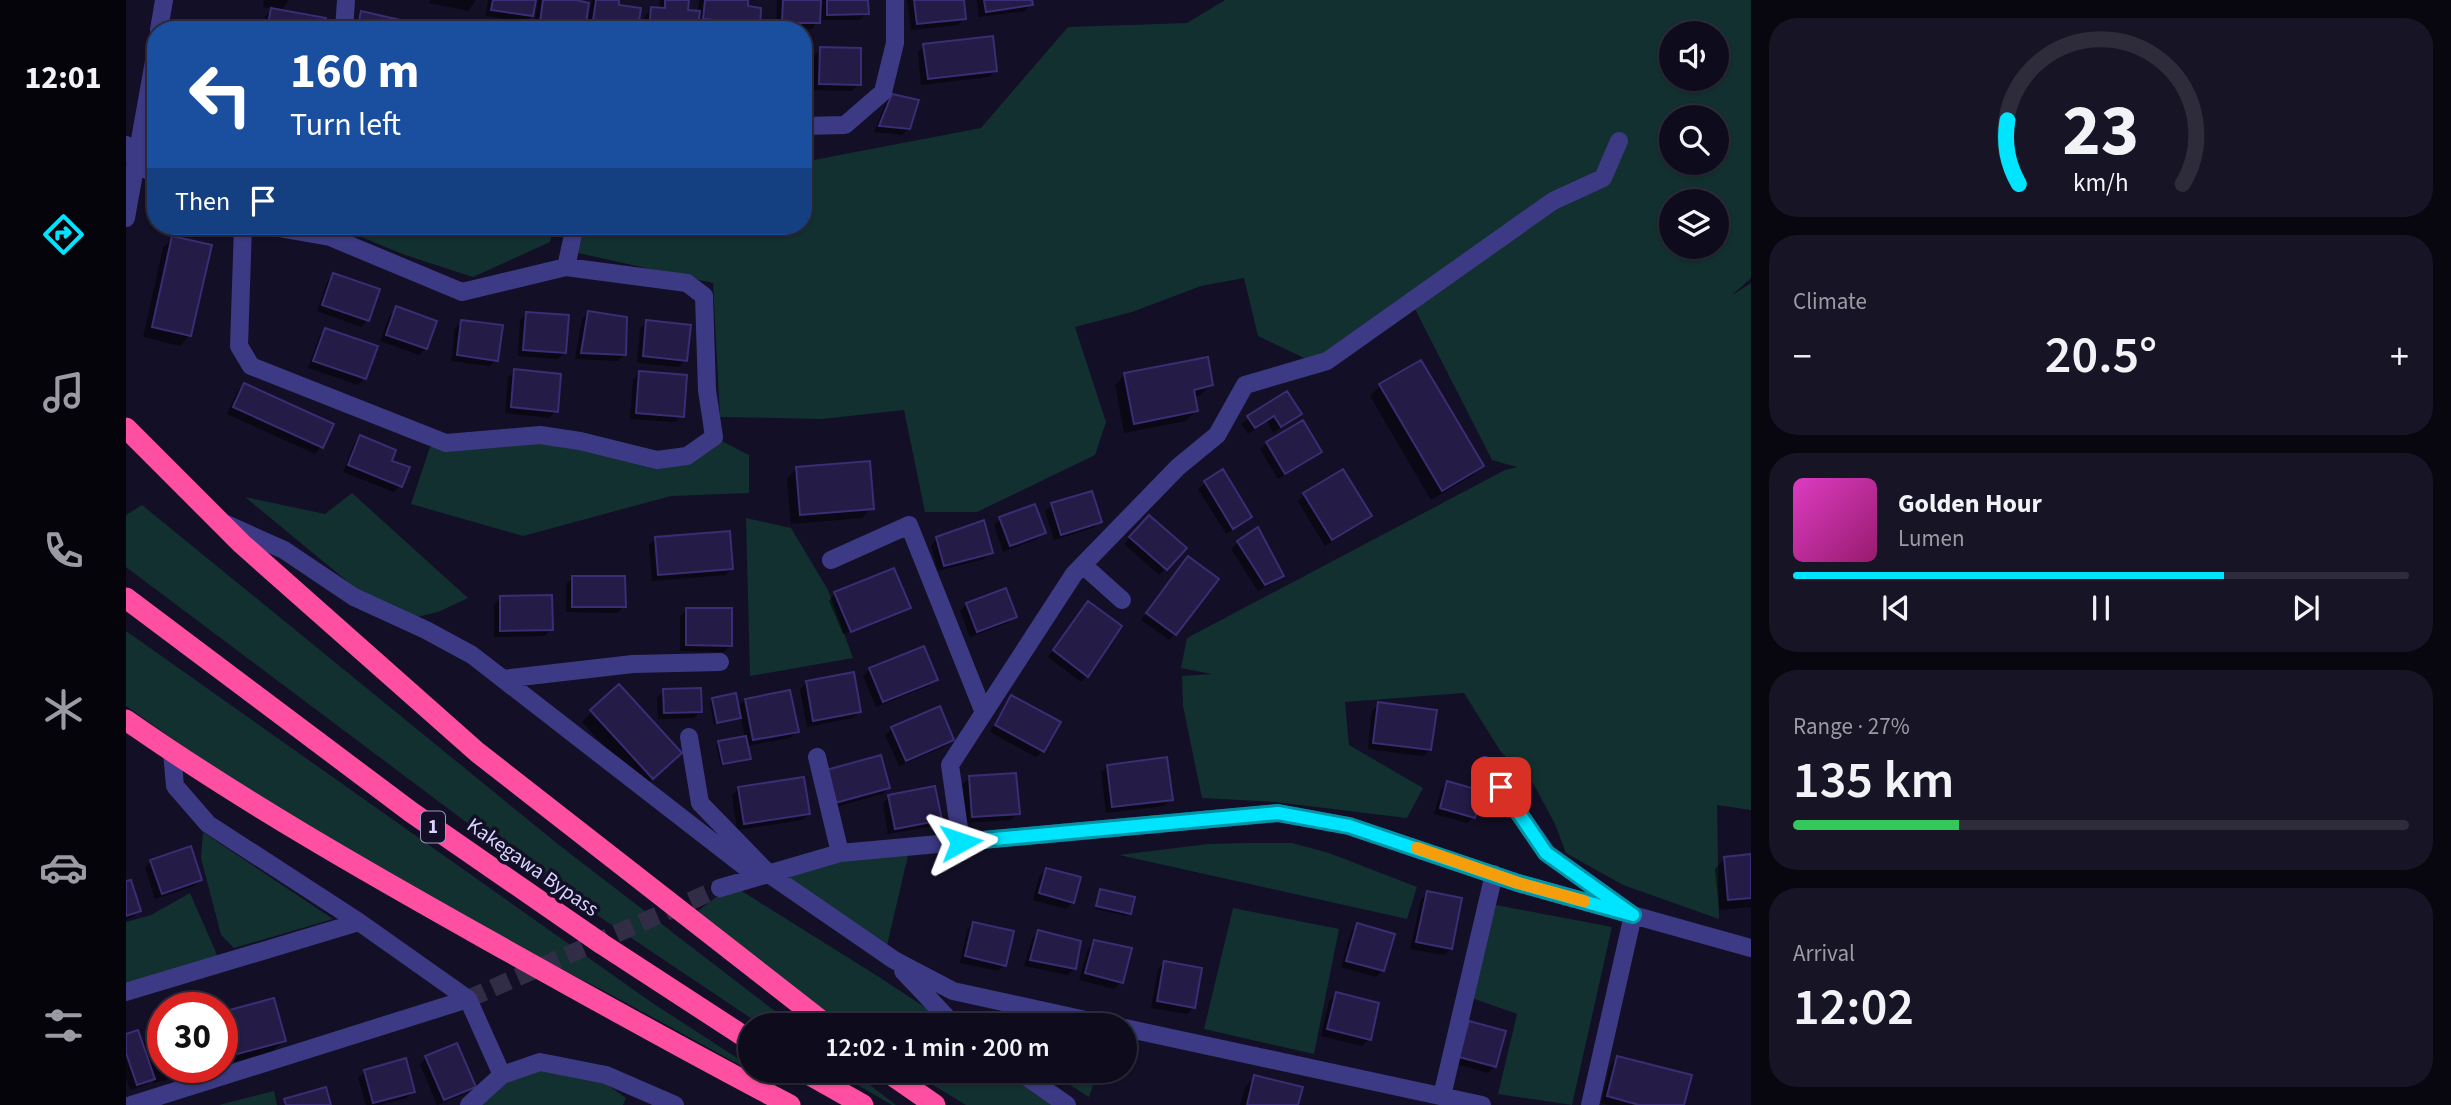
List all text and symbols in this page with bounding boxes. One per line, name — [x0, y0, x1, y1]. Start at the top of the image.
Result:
map controls — [1659, 21, 1729, 259]
button: sound — [1659, 21, 1729, 91]
text: 160 m — [290, 37, 419, 107]
icon: left — [175, 49, 266, 140]
text: 12:01 — [24, 55, 102, 101]
text: 23 — [2063, 79, 2139, 183]
text: Turn left — [290, 102, 401, 148]
button: search — [1659, 105, 1729, 175]
text: km/h — [2073, 165, 2129, 201]
icon: arrive — [244, 182, 282, 220]
text: Then — [175, 183, 230, 220]
button: layers — [1659, 189, 1729, 259]
icon: directions — [39, 210, 88, 259]
text: Climate — [1793, 285, 1867, 318]
text: 20.5° — [2045, 319, 2157, 393]
text: − — [1793, 330, 1812, 384]
text: + — [2390, 330, 2409, 384]
icon: music — [39, 368, 88, 417]
text: Golden Hour — [1898, 485, 2042, 522]
text: Lumen — [1898, 522, 1965, 555]
icon: phone — [39, 526, 88, 575]
icon: previous — [1877, 589, 1915, 627]
icon: pause — [2082, 589, 2120, 627]
icon: next — [2287, 589, 2325, 627]
icon: climate — [39, 685, 88, 734]
text: Range · 27% — [1793, 710, 1910, 743]
text: 135 km — [1793, 744, 1954, 818]
pin — [1471, 757, 1531, 817]
icon: arrive — [1482, 768, 1520, 806]
position arrow — [924, 805, 998, 879]
street label: Kakegawa Bypass — [461, 810, 605, 924]
road number: 1 — [421, 812, 445, 842]
icon: car — [39, 843, 88, 892]
text: Arrival — [1793, 937, 1855, 970]
text: 12:02 — [1793, 971, 1914, 1045]
speed limit sign: 30 — [147, 992, 238, 1083]
icon: filters — [39, 1001, 88, 1050]
text: 12:02 · 1 min · 200 m — [825, 1029, 1050, 1066]

